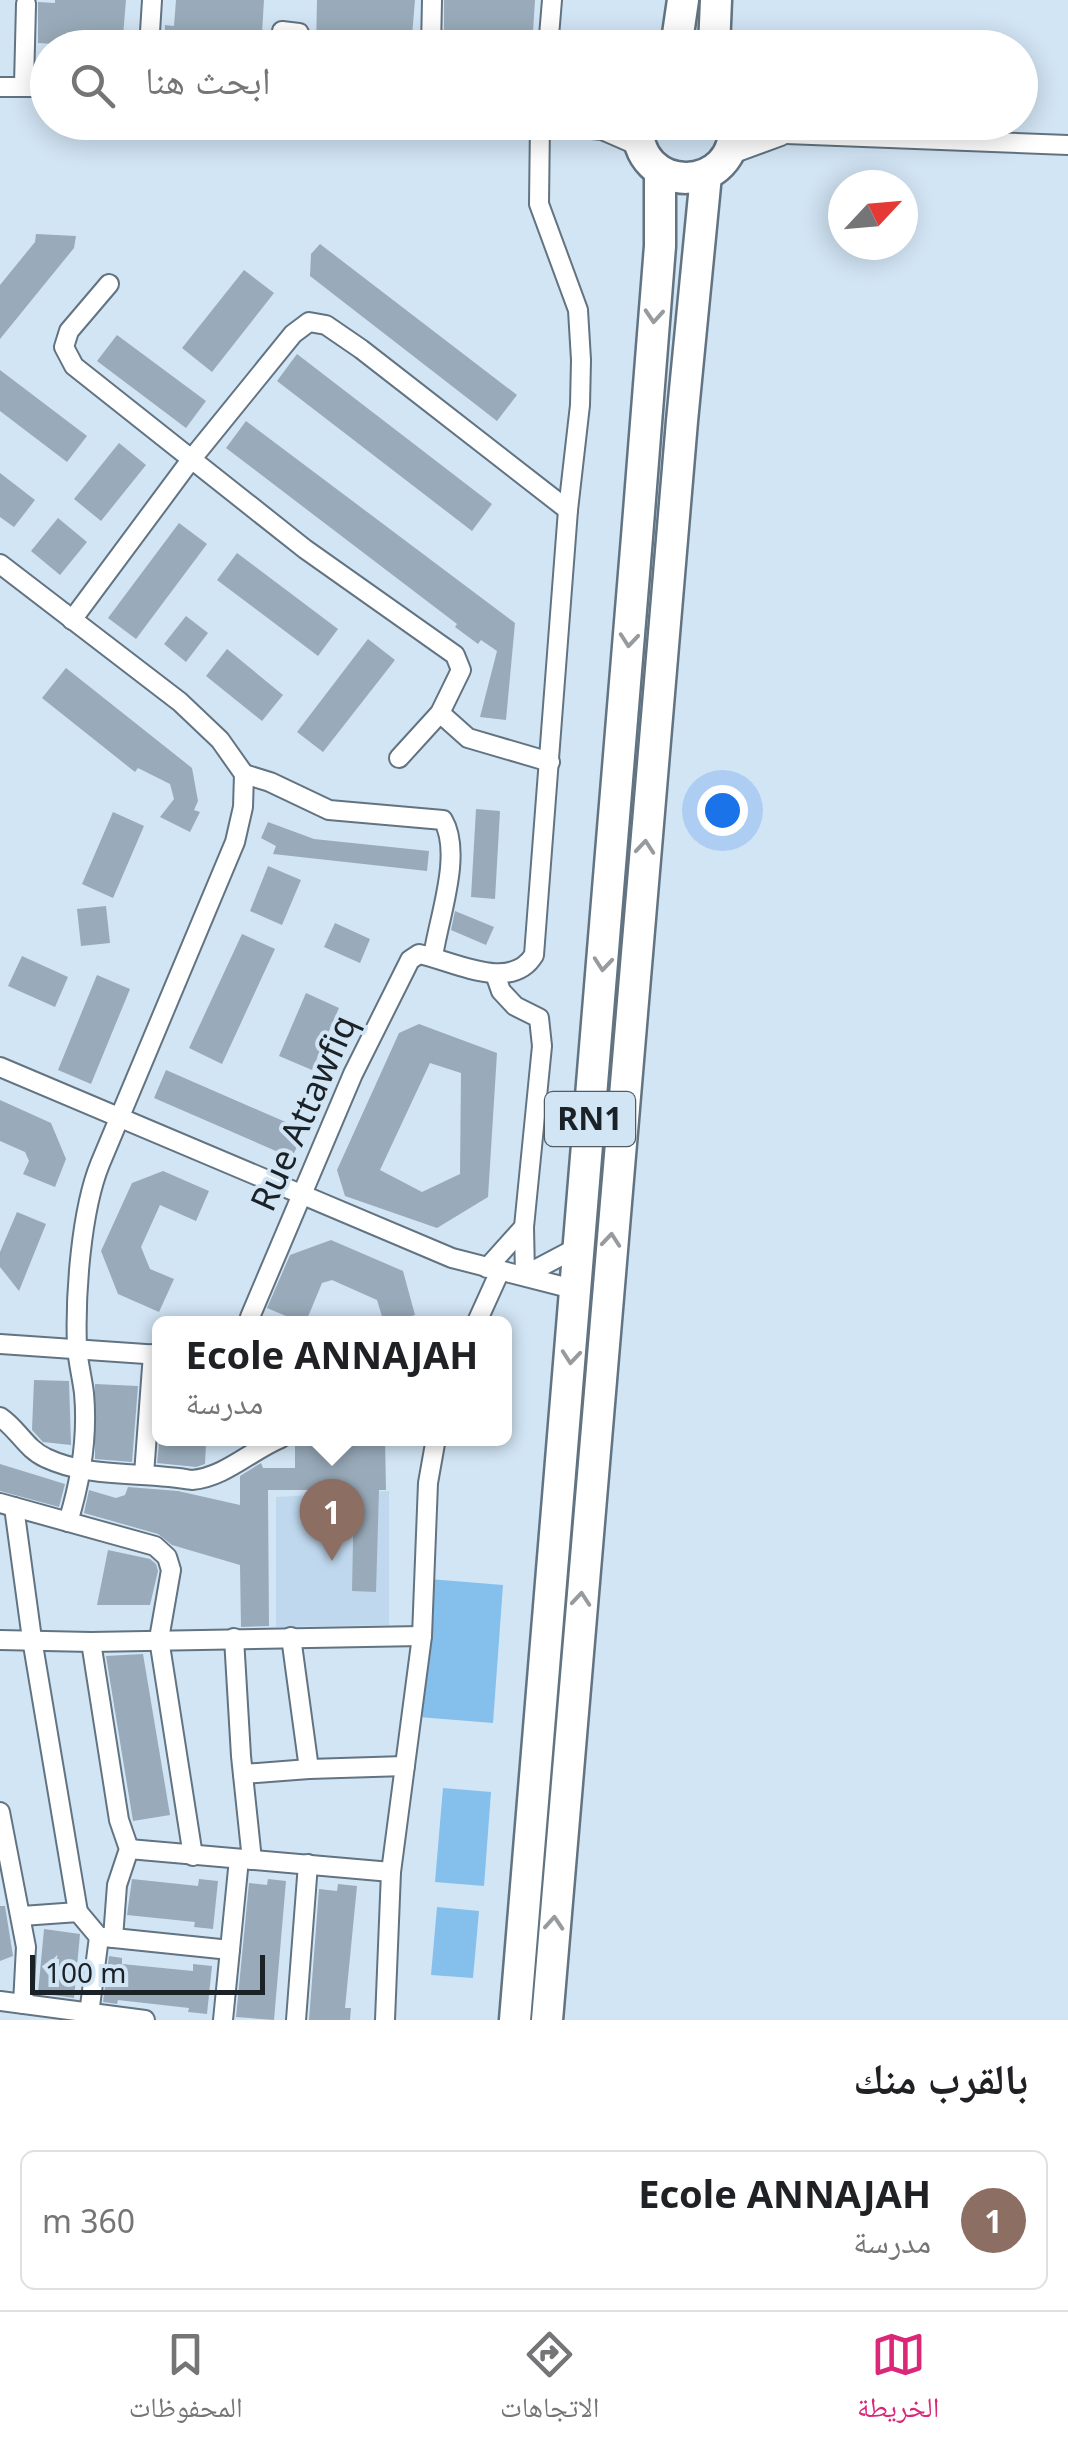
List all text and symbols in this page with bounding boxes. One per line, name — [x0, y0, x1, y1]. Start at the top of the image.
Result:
search box — [30, 30, 1038, 140]
text: ابحث هنا — [145, 53, 271, 105]
icon: search — [65, 58, 120, 113]
north arrow — [828, 170, 918, 260]
one-way arrow — [644, 308, 666, 324]
one-way arrow — [618, 632, 640, 648]
your location — [697, 785, 748, 836]
one-way arrow — [634, 838, 656, 854]
one-way arrow — [592, 956, 614, 972]
street label: Rue Attawfiq — [239, 1007, 367, 1218]
road number: RN1 — [545, 1092, 635, 1146]
one-way arrow — [600, 1232, 622, 1248]
popup — [152, 1316, 512, 1446]
text: Ecole ANNAJAH — [186, 1328, 478, 1380]
one-way arrow — [560, 1350, 582, 1366]
text: مدرسة — [186, 1380, 263, 1423]
pin: 1 — [300, 1478, 364, 1561]
one-way arrow — [569, 1590, 591, 1606]
one-way arrow — [543, 1914, 564, 1930]
scale bar — [30, 1950, 265, 1994]
text: 100 m — [45, 1953, 127, 1991]
text: بالقرب منك — [853, 2049, 1028, 2106]
text: Ecole ANNAJAH — [638, 2167, 931, 2219]
text: 360 m — [42, 2199, 135, 2242]
text: 1 — [984, 2199, 1003, 2242]
text: مدرسة — [853, 2219, 931, 2262]
tab: المحفوظات — [129, 2327, 243, 2435]
tab: الاتجاهات — [500, 2327, 599, 2435]
tab: الخريطة — [857, 2327, 939, 2435]

